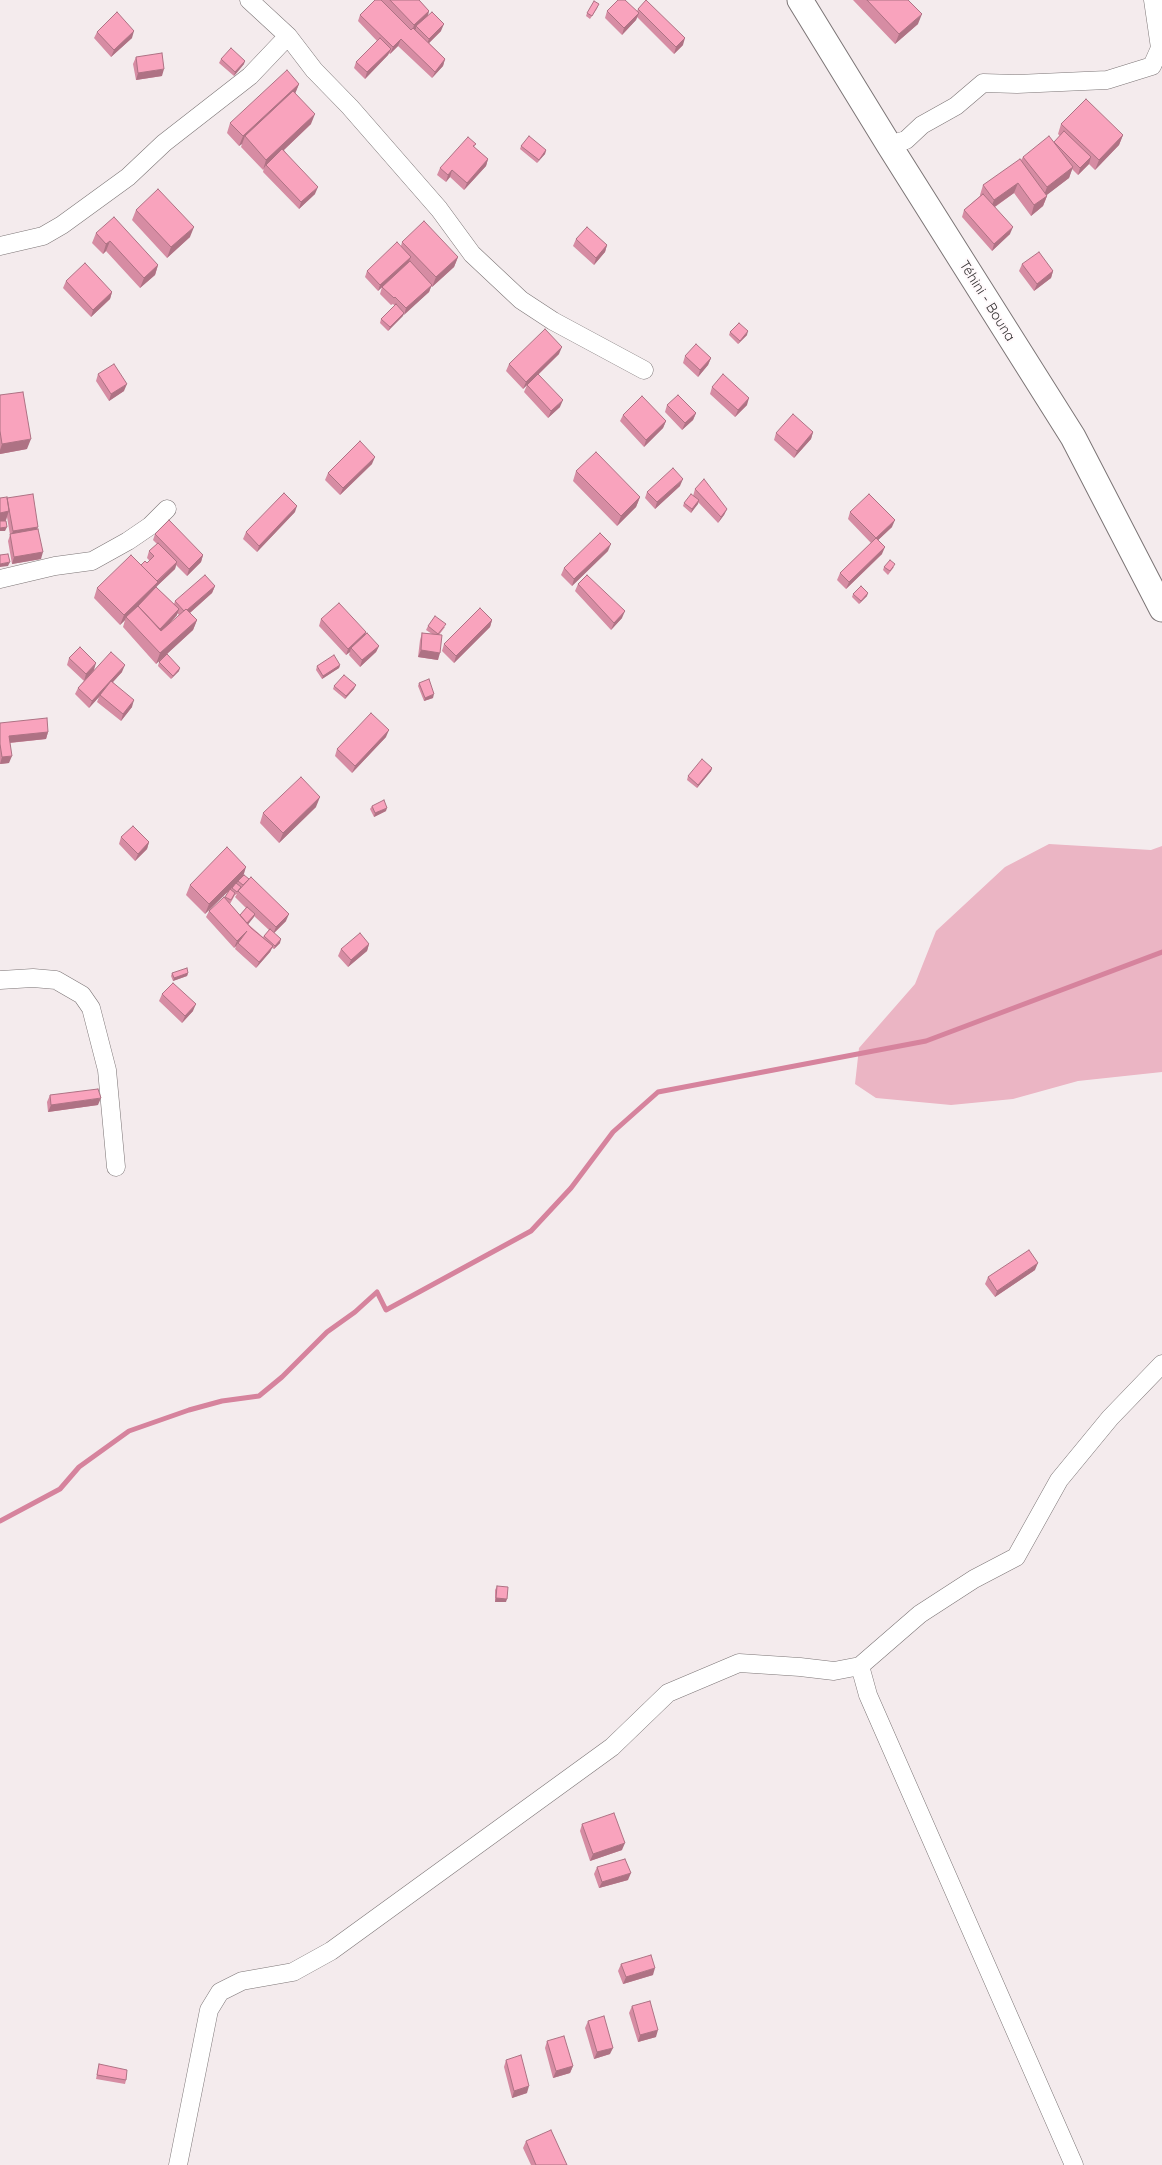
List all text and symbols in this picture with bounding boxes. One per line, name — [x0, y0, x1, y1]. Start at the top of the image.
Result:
street label: Téhini - Bouna — [956, 258, 1018, 344]

